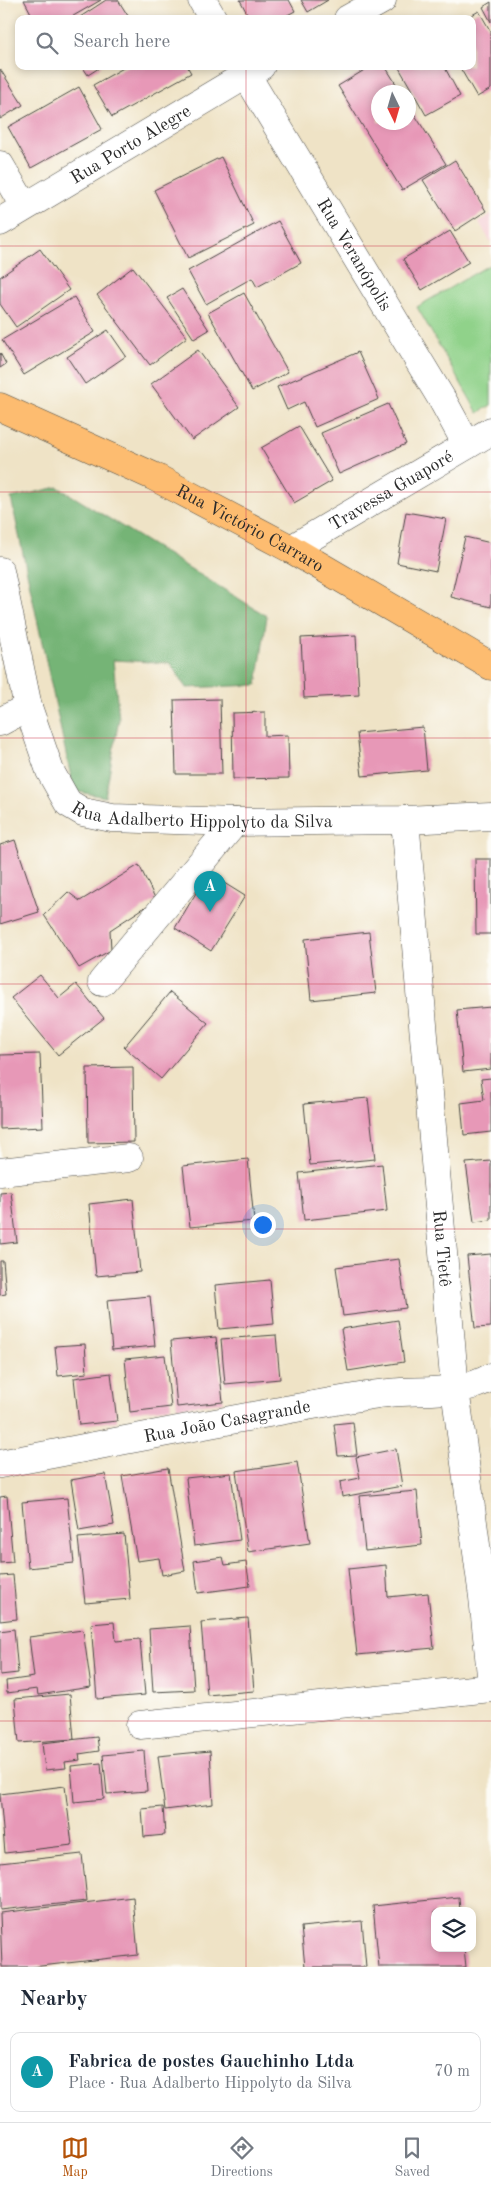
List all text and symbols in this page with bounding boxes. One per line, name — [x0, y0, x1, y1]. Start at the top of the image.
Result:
search box — [15, 15, 476, 70]
icon: search — [33, 29, 61, 57]
text: Search here — [73, 33, 170, 52]
north arrow — [371, 85, 416, 130]
street label: Rua Porto Alegre — [68, 102, 194, 188]
street label: Rua Veranópolis — [313, 196, 395, 314]
street label: Travessa Guaporé — [326, 447, 457, 534]
street label: Rua Victório Carraro — [173, 482, 327, 576]
street label: Rua Adalberto Hippolyto da Silva — [68, 799, 333, 832]
pin: A — [194, 871, 226, 912]
street label: Rua Tietê — [429, 1209, 454, 1288]
your location — [250, 1212, 276, 1238]
street label: Rua João Casagrande — [142, 1398, 312, 1446]
map controls — [431, 1907, 476, 1952]
button: layers — [431, 1907, 476, 1952]
text: Nearby — [20, 1989, 88, 2010]
text: Fabrica de postes Gauchinho Ltda — [68, 2053, 354, 2072]
text: A — [31, 2064, 43, 2080]
text: 70 m — [434, 2064, 470, 2080]
text: Place · Rua Adalberto Hippolyto da Silva — [68, 2076, 352, 2092]
tab: Map — [61, 2134, 89, 2181]
tab: Directions — [211, 2134, 273, 2181]
tab: Saved — [394, 2134, 430, 2181]

